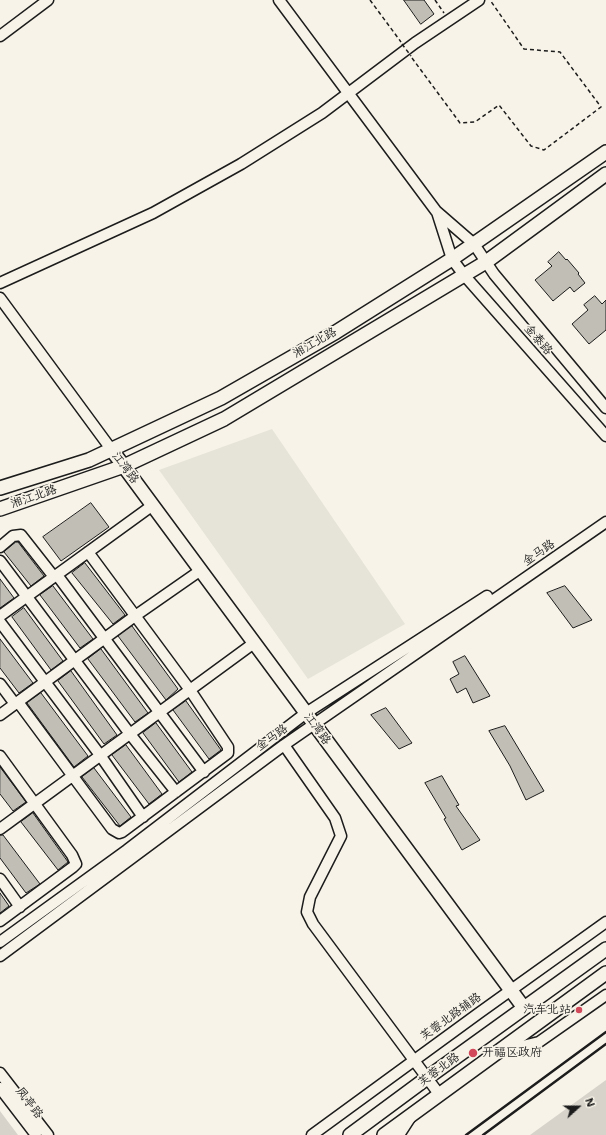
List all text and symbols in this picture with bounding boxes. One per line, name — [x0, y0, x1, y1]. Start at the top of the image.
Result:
street label: 金泰路 — [521, 322, 555, 358]
street label: 湘江北路 — [291, 325, 339, 361]
street label: 江湾路 — [108, 449, 142, 487]
street label: 湘江北路 — [9, 482, 59, 512]
street label: 金马路 — [520, 537, 558, 569]
street label: 江湾路 — [301, 710, 333, 748]
street label: 金马路 — [253, 722, 291, 754]
street label: 芙蓉北路辅路 — [418, 990, 484, 1044]
place label: 汽车北站 — [523, 1003, 571, 1017]
marker: 汽车北站 — [574, 1005, 584, 1015]
place label: 开福区政府 — [482, 1046, 542, 1060]
marker: 开福区政府 — [467, 1047, 479, 1059]
street label: 芙蓉北路 — [415, 1050, 463, 1090]
street label: 凤亭路 — [12, 1084, 46, 1122]
north arrow — [558, 1087, 598, 1127]
text: N — [581, 1096, 598, 1109]

